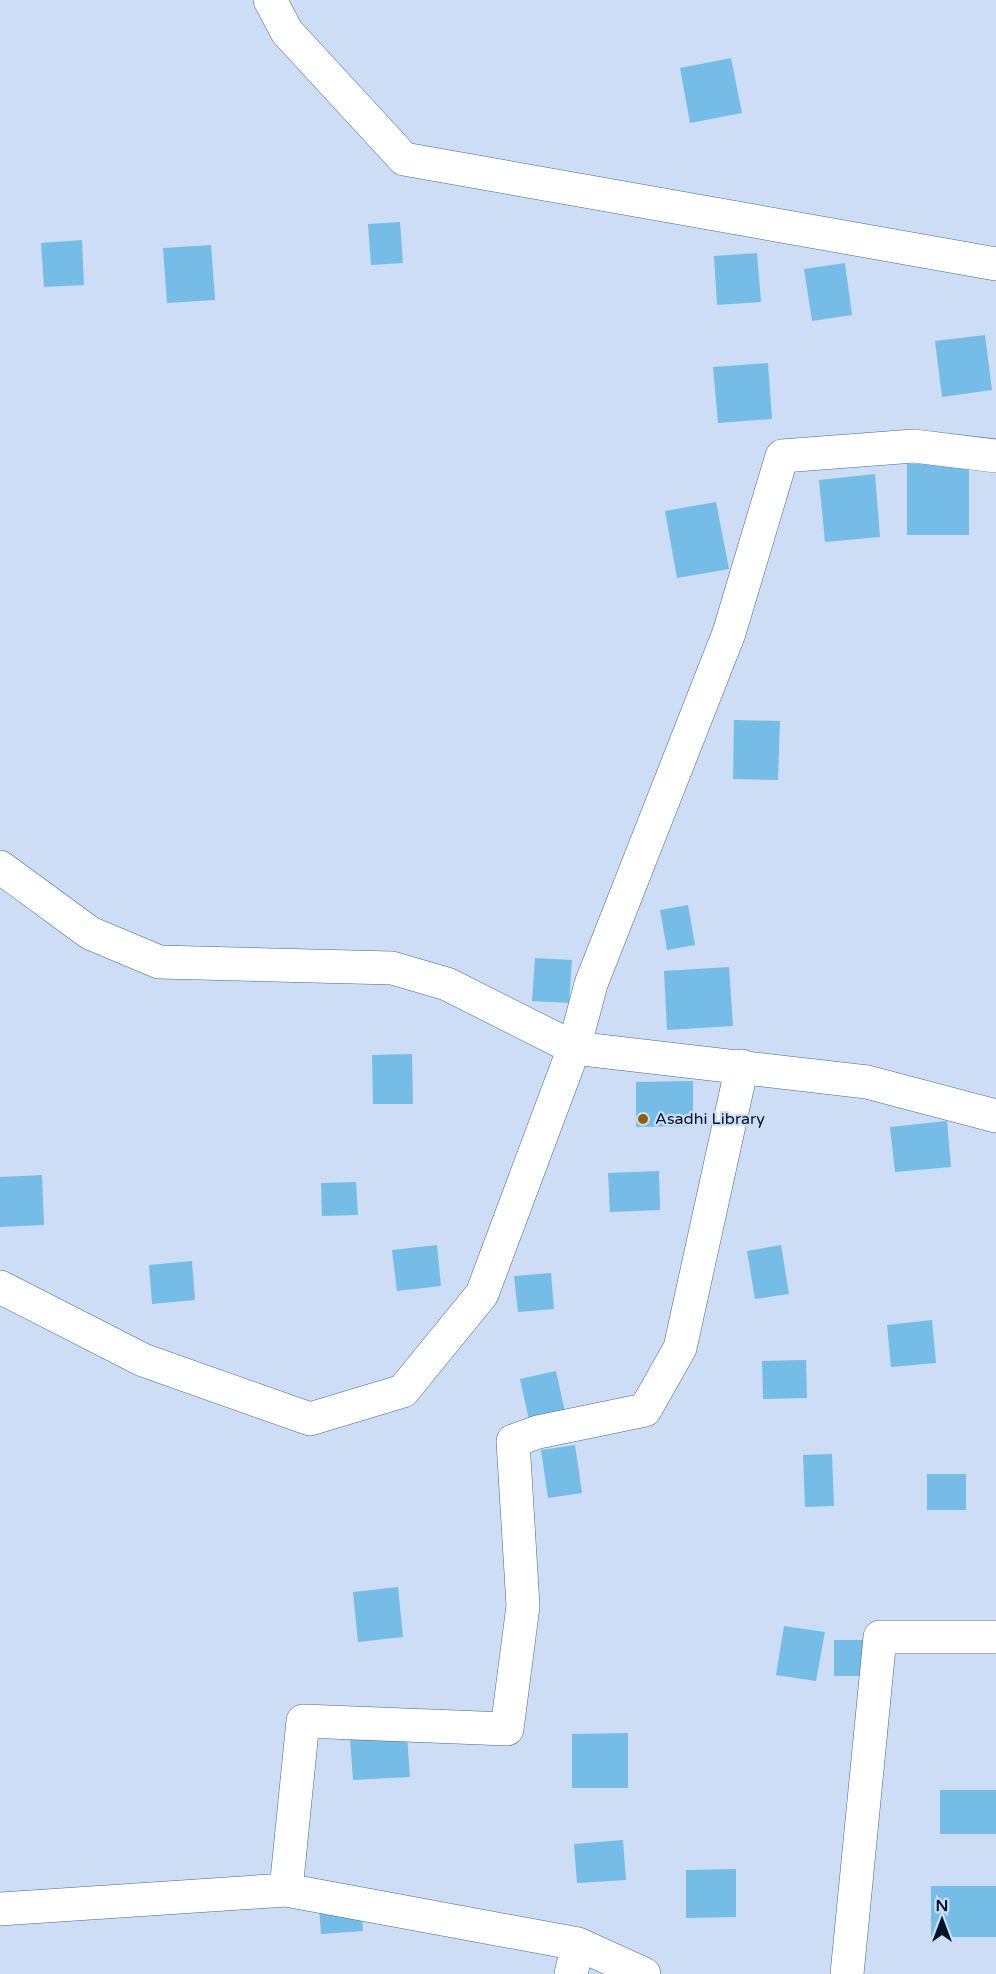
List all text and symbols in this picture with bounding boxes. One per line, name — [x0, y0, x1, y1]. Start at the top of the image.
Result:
place label: Asadhi Library — [655, 1109, 765, 1129]
marker: Asadhi Library — [636, 1112, 650, 1126]
north arrow — [912, 1890, 972, 1950]
text: N — [936, 1896, 948, 1916]

